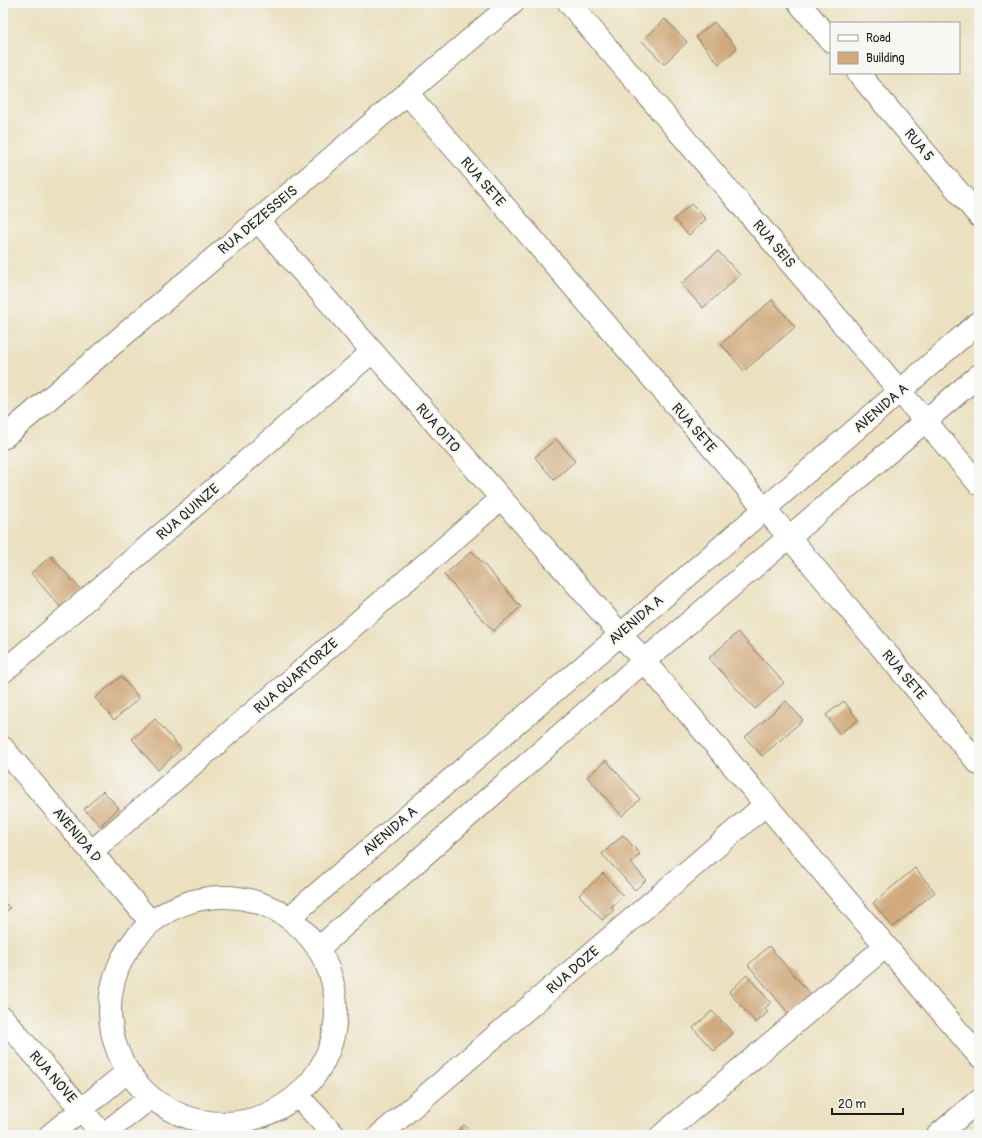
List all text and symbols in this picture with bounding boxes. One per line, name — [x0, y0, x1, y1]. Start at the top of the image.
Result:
legend — [830, 22, 960, 74]
text: Road — [866, 31, 891, 46]
text: Building — [866, 51, 905, 66]
street label: RUA 5 — [901, 125, 937, 165]
street label: RUA SETE — [457, 154, 509, 210]
street label: RUA DEZESSEIS — [215, 182, 301, 258]
street label: RUA SEIS — [749, 217, 799, 271]
street label: AVENIDA A — [850, 380, 912, 436]
street label: RUA OITO — [412, 400, 464, 456]
street label: RUA SETE — [668, 400, 720, 456]
street label: RUA QUINZE — [153, 480, 223, 544]
street label: AVENIDA A — [605, 592, 667, 648]
street label: RUA QUARTORZE — [250, 635, 342, 717]
street label: RUA SETE — [878, 647, 930, 703]
street label: AVENIDA A — [359, 803, 421, 859]
street label: AVENIDA D — [49, 804, 105, 866]
street label: RUA DOZE — [543, 943, 603, 997]
street label: RUA NOVE — [26, 1047, 80, 1107]
scale bar — [832, 1090, 903, 1116]
text: 20 m — [838, 1097, 867, 1112]

